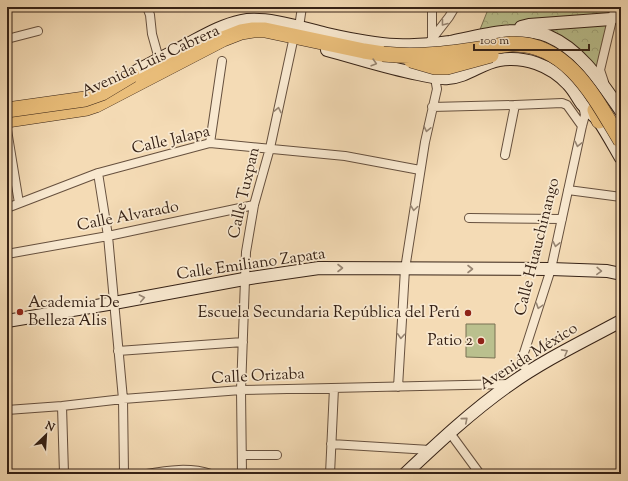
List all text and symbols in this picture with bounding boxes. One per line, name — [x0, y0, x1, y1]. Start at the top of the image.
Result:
one-way arrow — [442, 19, 449, 26]
street label: Avenida Luis Cabrera — [78, 20, 224, 104]
scale bar — [474, 26, 589, 52]
text: 100 m — [480, 32, 509, 50]
one-way arrow — [371, 58, 378, 67]
one-way arrow — [274, 106, 282, 113]
street label: Calle Jalapa — [130, 121, 213, 161]
one-way arrow — [424, 126, 432, 133]
one-way arrow — [575, 141, 583, 147]
street label: Calle Tuxpan — [223, 145, 267, 241]
street label: Calle Huauchinango — [510, 175, 566, 318]
street label: Calle Alvarado — [75, 196, 181, 238]
one-way arrow — [410, 205, 419, 212]
one-way arrow — [553, 241, 561, 247]
street label: Calle Emiliano Zapata — [175, 243, 328, 287]
one-way arrow — [337, 264, 343, 272]
one-way arrow — [467, 265, 473, 273]
one-way arrow — [596, 267, 602, 275]
place label: Academia De Belleza Alis — [28, 292, 120, 333]
one-way arrow — [139, 294, 145, 303]
place label: Escuela Secundaria República del Perú — [198, 302, 460, 325]
one-way arrow — [535, 303, 544, 310]
marker: Academia De Belleza Alis — [15, 307, 25, 317]
marker: Escuela Secundaria República del Perú — [463, 308, 473, 318]
street label: Avenida México — [475, 317, 583, 396]
place label: Patio 2 — [427, 330, 474, 353]
one-way arrow — [396, 333, 405, 339]
marker: Patio 2 — [476, 336, 486, 346]
one-way arrow — [560, 350, 568, 357]
street label: Calle Orizaba — [211, 363, 306, 391]
north arrow — [26, 415, 66, 455]
text: N — [42, 417, 57, 436]
one-way arrow — [460, 417, 468, 425]

